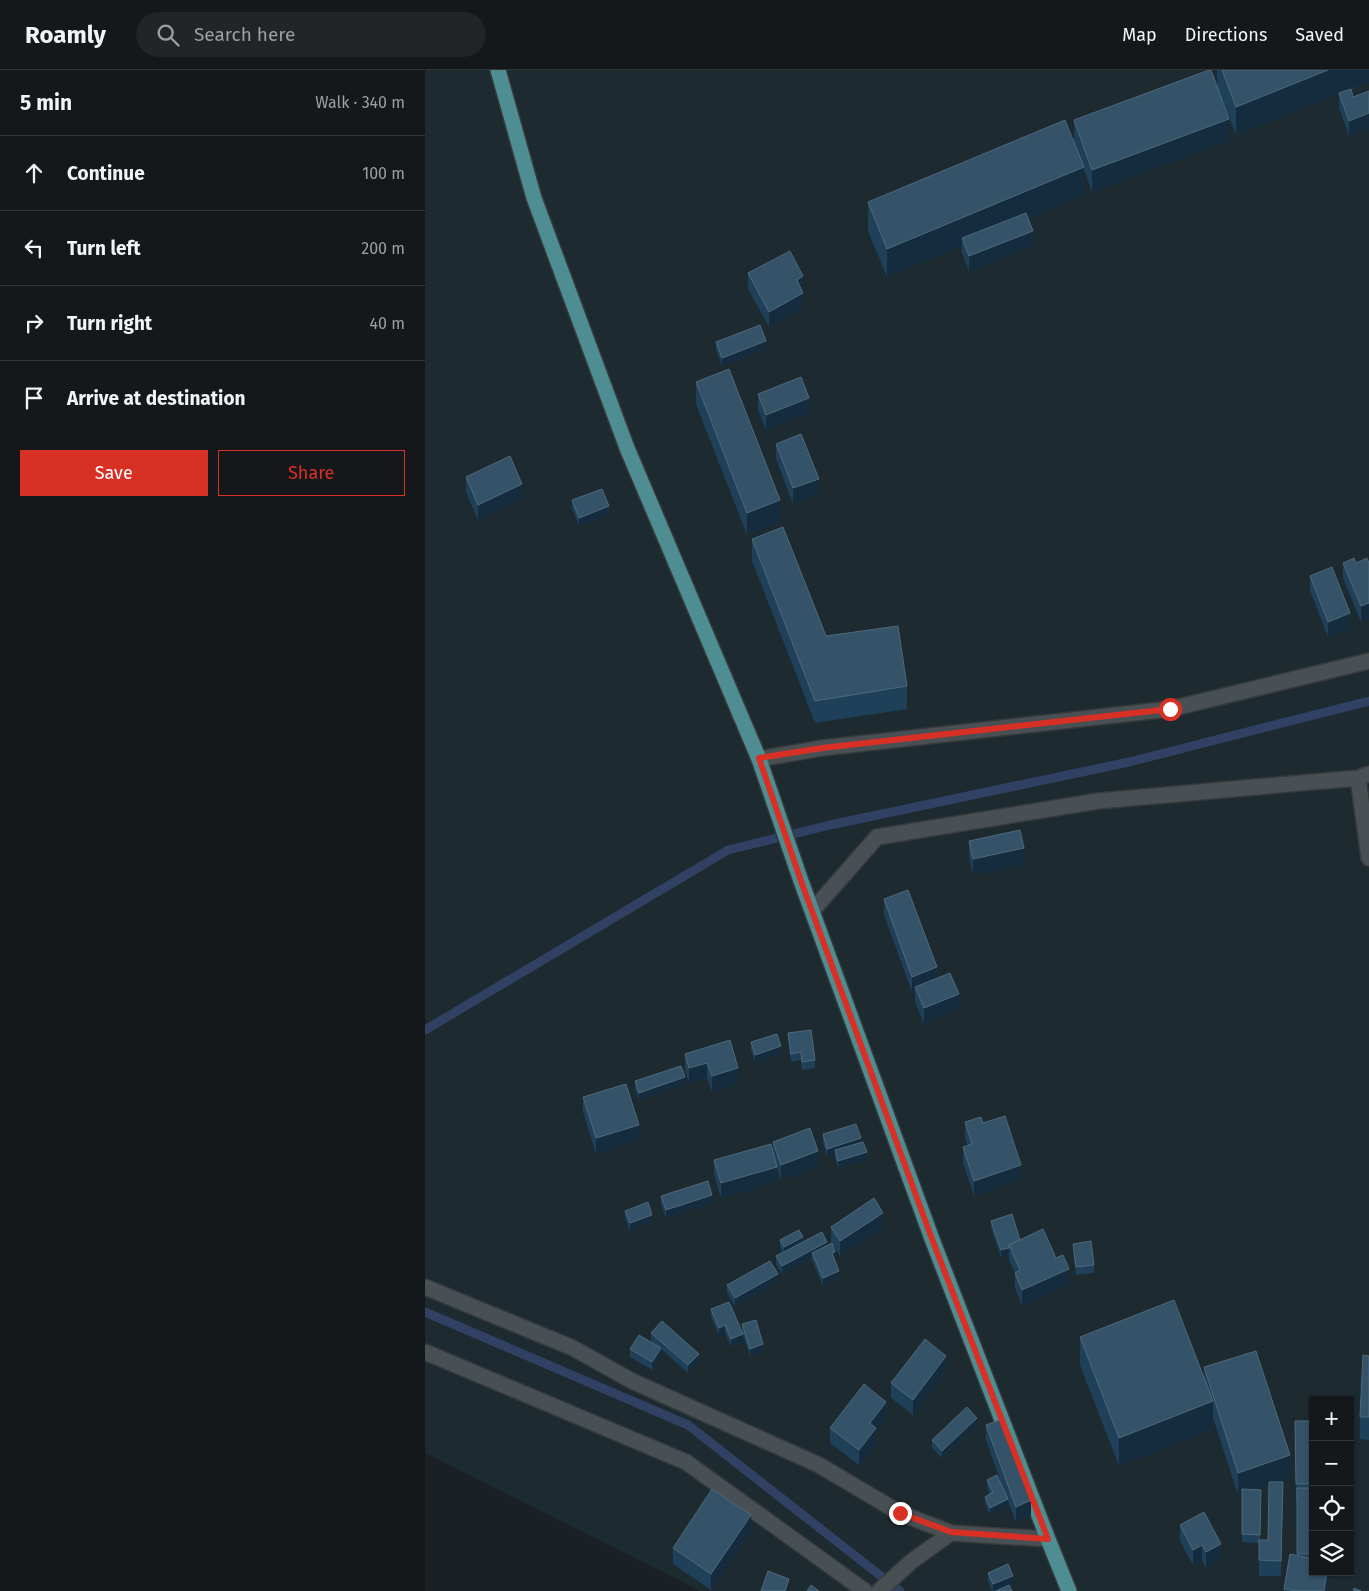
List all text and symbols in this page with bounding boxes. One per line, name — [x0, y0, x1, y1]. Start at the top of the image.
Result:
search box — [136, 12, 486, 57]
text: Roamly — [25, 21, 106, 49]
icon: search — [154, 21, 182, 49]
text: Search here — [194, 23, 295, 46]
text: Map — [1122, 24, 1157, 46]
text: Directions — [1185, 24, 1267, 46]
text: Saved — [1295, 24, 1344, 46]
text: 5 min — [20, 90, 72, 116]
text: Walk · 340 m — [315, 93, 405, 112]
icon: ahead — [20, 159, 48, 187]
text: Continue — [67, 162, 145, 185]
text: 100 m — [362, 164, 405, 183]
icon: left — [20, 234, 48, 262]
text: Turn left — [67, 237, 141, 260]
text: 200 m — [361, 239, 405, 258]
icon: right — [20, 309, 48, 337]
text: Turn right — [67, 312, 152, 335]
text: 40 m — [370, 314, 405, 333]
icon: arrive — [20, 384, 48, 412]
text: Arrive at destination — [67, 387, 246, 410]
button: Save — [20, 450, 208, 496]
button: Share — [218, 450, 405, 496]
route start — [1159, 698, 1182, 721]
map controls — [1309, 1396, 1354, 1576]
button: + — [1309, 1396, 1354, 1441]
button: − — [1309, 1441, 1354, 1486]
button: locate — [1309, 1486, 1354, 1531]
route end — [889, 1502, 912, 1525]
button: layers — [1309, 1531, 1354, 1576]

